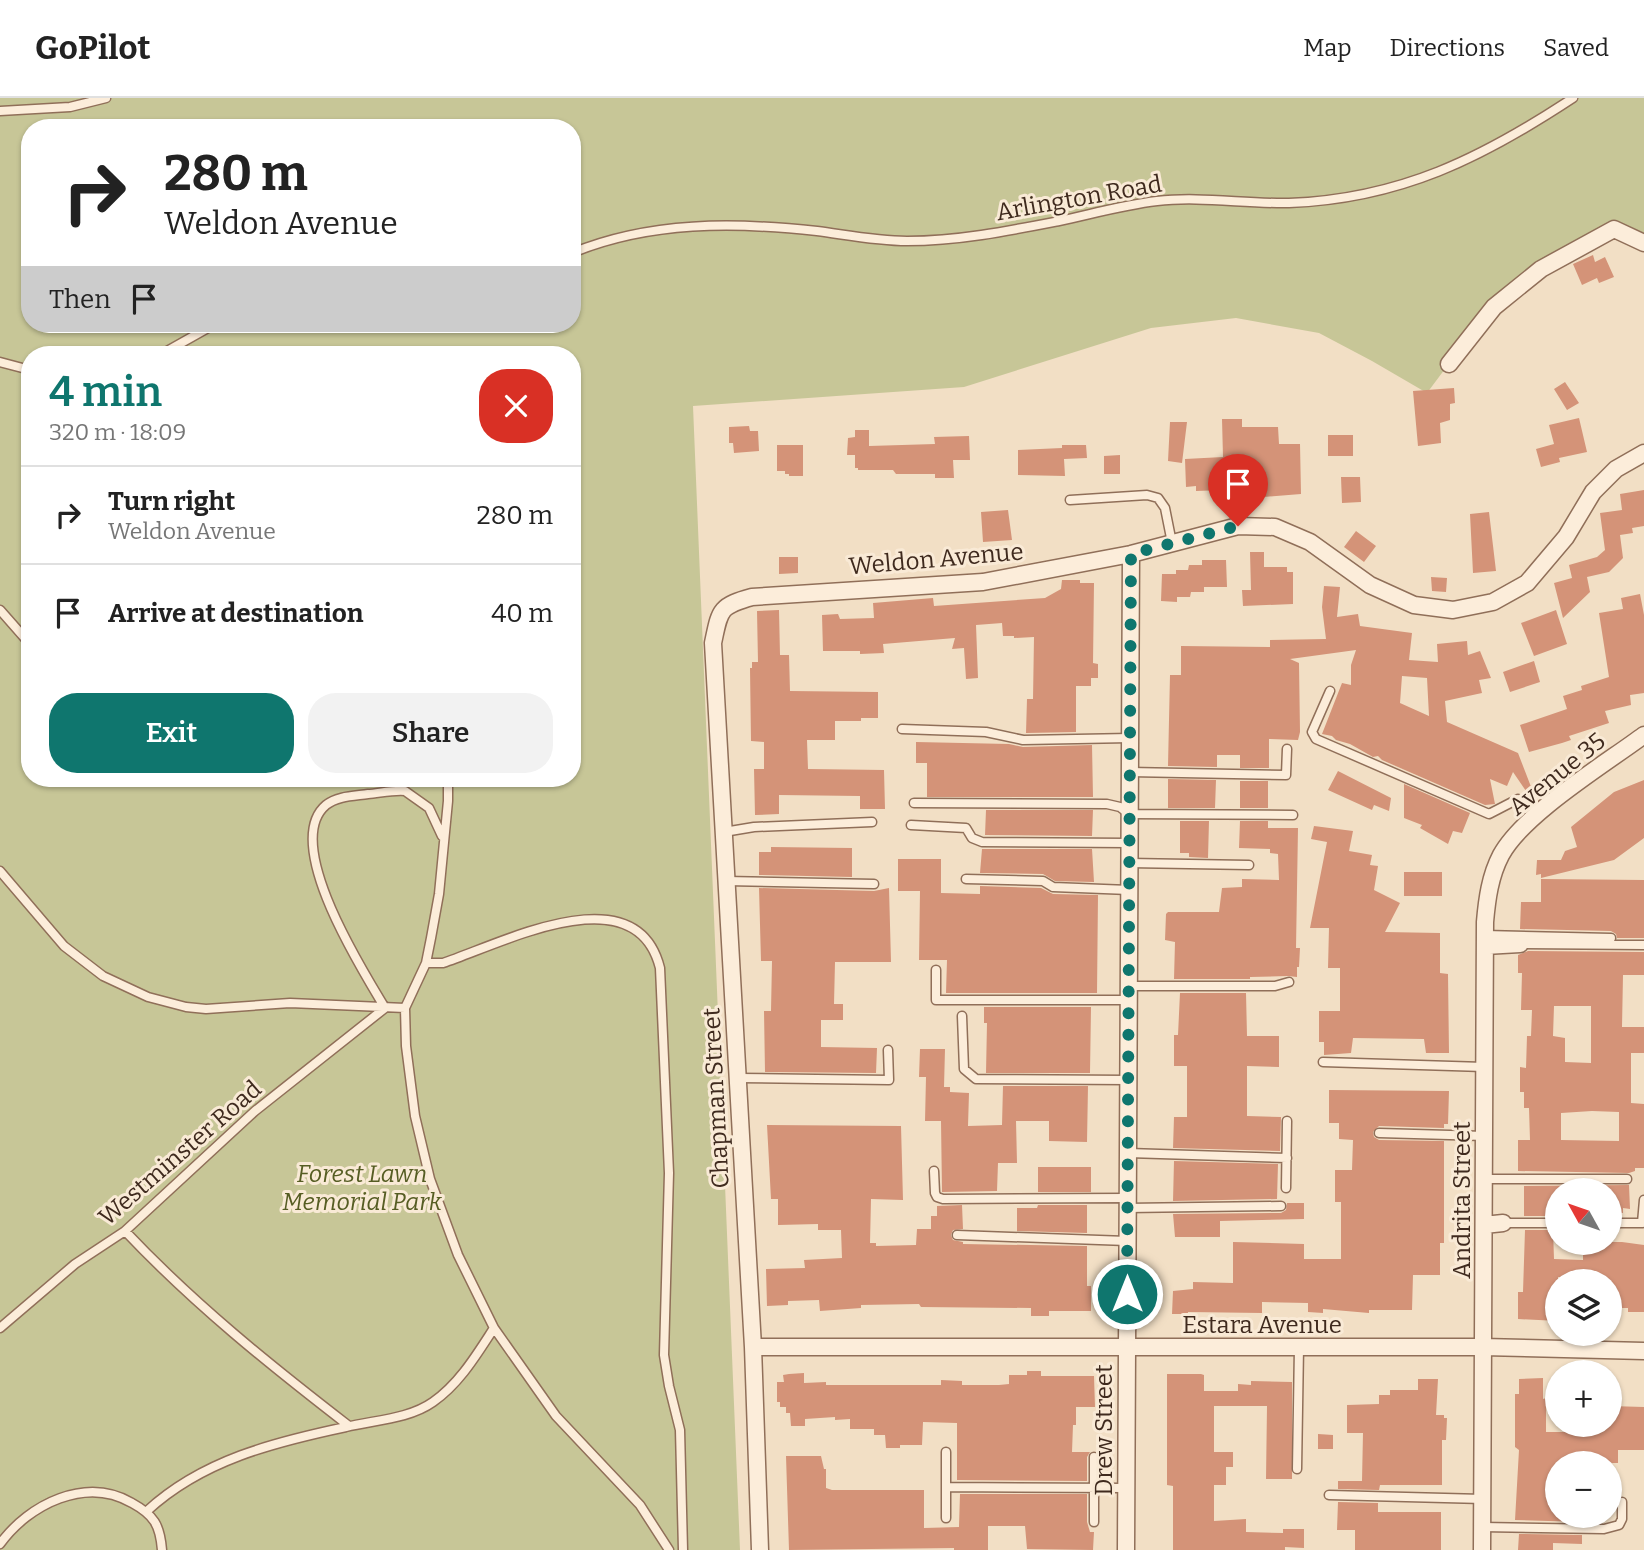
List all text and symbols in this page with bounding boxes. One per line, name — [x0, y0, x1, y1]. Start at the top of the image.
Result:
text: GoPilot — [35, 28, 151, 68]
text: Map — [1303, 34, 1352, 62]
text: Directions — [1390, 34, 1505, 62]
text: Saved — [1543, 34, 1609, 62]
text: 280 m — [164, 144, 308, 203]
icon: right — [49, 147, 140, 238]
street label: Arlington Road — [994, 170, 1164, 226]
text: Weldon Avenue — [164, 204, 398, 242]
icon: arrive — [125, 280, 163, 318]
text: Then — [49, 284, 111, 315]
text: 4 min — [49, 367, 162, 417]
button: close — [479, 369, 553, 443]
text: 320 m · 18:09 — [49, 418, 186, 446]
pin — [1208, 454, 1268, 526]
icon: arrive — [1219, 465, 1257, 503]
text: Turn right — [108, 486, 235, 517]
icon: right — [49, 496, 87, 534]
text: 280 m — [477, 500, 553, 531]
text: Weldon Avenue — [108, 517, 276, 545]
street label: Weldon Avenue — [847, 537, 1025, 581]
icon: arrive — [49, 594, 87, 632]
text: Arrive at destination — [108, 598, 363, 629]
text: 40 m — [491, 598, 553, 629]
button: Exit — [49, 693, 294, 773]
button: Share — [308, 693, 553, 773]
street label: Avenue 35 — [1503, 727, 1611, 821]
street label: Chapman Street — [697, 1007, 735, 1189]
street label: Westminster Road — [93, 1075, 267, 1231]
street label: Andrita Street — [1448, 1121, 1476, 1279]
park label: Forest Lawn Memorial Park — [282, 1160, 443, 1216]
north arrow — [1545, 1178, 1622, 1255]
map controls — [1545, 1178, 1622, 1528]
position arrow — [1090, 1257, 1164, 1331]
button: layers — [1545, 1269, 1622, 1346]
street label: Estara Avenue — [1182, 1311, 1342, 1339]
button: + — [1545, 1360, 1622, 1437]
street label: Drew Street — [1090, 1364, 1118, 1496]
button: − — [1545, 1451, 1622, 1528]

